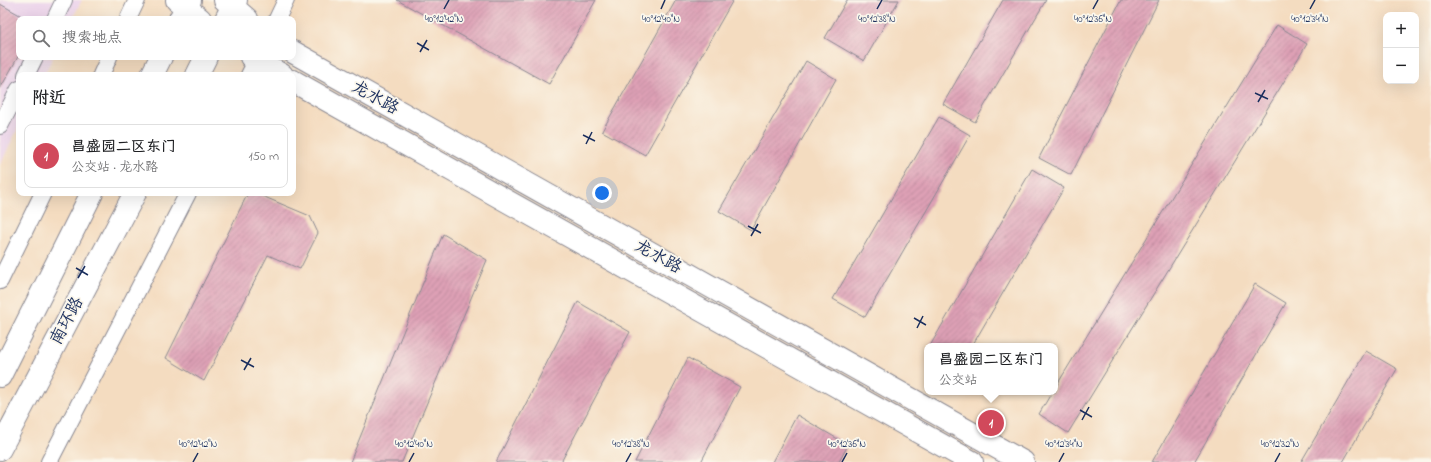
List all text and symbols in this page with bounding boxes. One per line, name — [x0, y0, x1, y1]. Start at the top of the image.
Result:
text: 40°12'42"N — [425, 12, 463, 27]
text: 40°12'40"N — [642, 12, 680, 27]
text: 40°12'38"N — [858, 12, 896, 27]
text: 40°12'36"N — [1074, 12, 1112, 27]
text: 40°12'34"N — [1291, 12, 1329, 27]
map controls — [1383, 12, 1419, 84]
button: + — [1383, 12, 1419, 48]
search box — [16, 16, 296, 60]
icon: search — [30, 27, 52, 49]
text: 搜索地点 — [62, 27, 122, 49]
button: − — [1383, 48, 1419, 84]
street label: 龙水路 — [347, 75, 403, 121]
text: 附近 — [32, 86, 66, 111]
text: 昌盛园二区东门 — [71, 136, 176, 158]
text: 1 — [44, 147, 48, 166]
text: 150 m — [248, 147, 279, 166]
text: 公交站 · 龙水路 — [71, 158, 158, 177]
your location — [592, 183, 612, 203]
street label: 龙水路 — [630, 234, 686, 280]
street label: 南环路 — [44, 293, 90, 349]
popup — [924, 343, 1058, 395]
text: 昌盛园二区东门 — [938, 349, 1044, 371]
text: 公交站 — [938, 371, 978, 390]
pin: 1 — [978, 408, 1004, 438]
text: 40°12'42"N — [179, 437, 217, 452]
text: 40°12'40"N — [395, 437, 433, 452]
text: 40°12'38"N — [612, 437, 650, 452]
text: 40°12'36"N — [828, 437, 866, 452]
text: 40°12'34"N — [1045, 437, 1083, 452]
text: 40°12'32"N — [1261, 437, 1300, 452]

